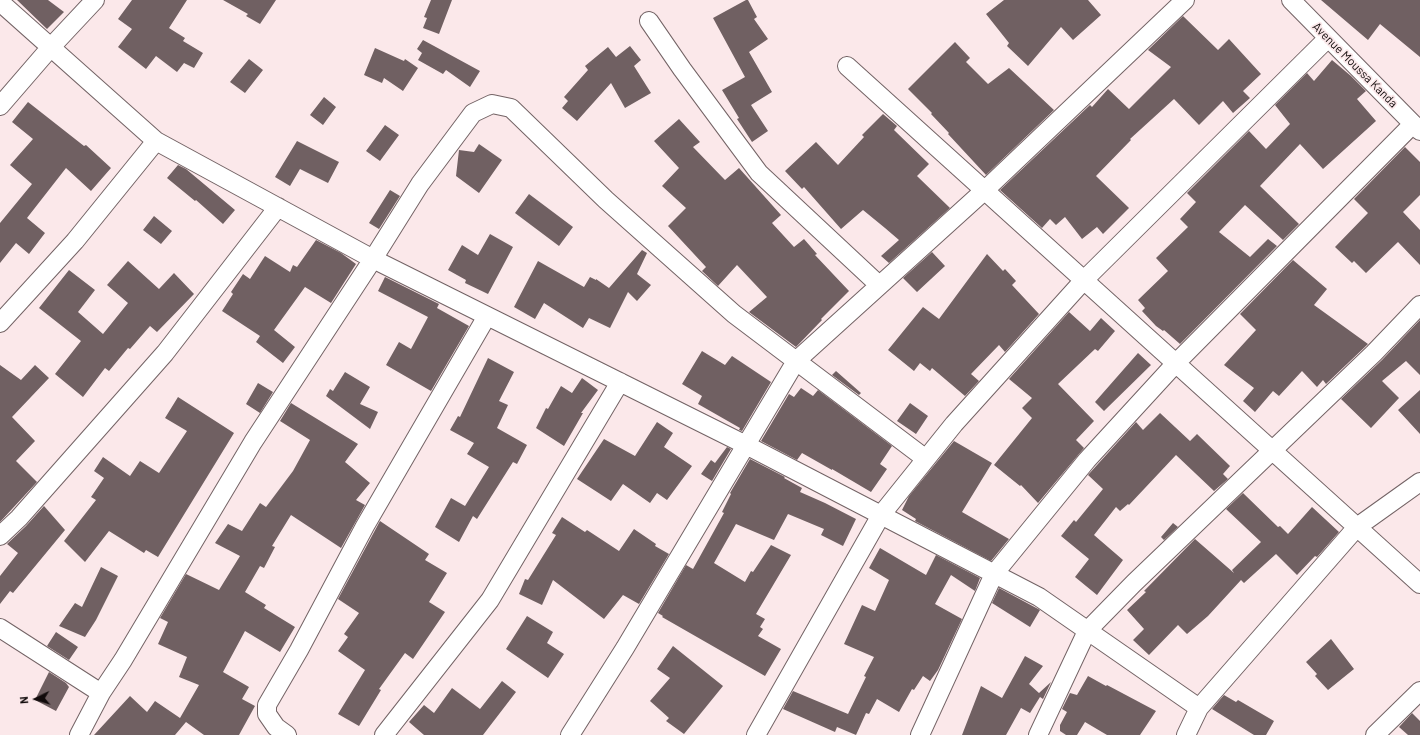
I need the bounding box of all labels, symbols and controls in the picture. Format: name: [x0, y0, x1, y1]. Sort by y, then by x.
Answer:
street label: Avenue Moussa Kanda: [1309, 19, 1401, 111]
north arrow: [16, 679, 56, 719]
text: N: [17, 696, 30, 704]

